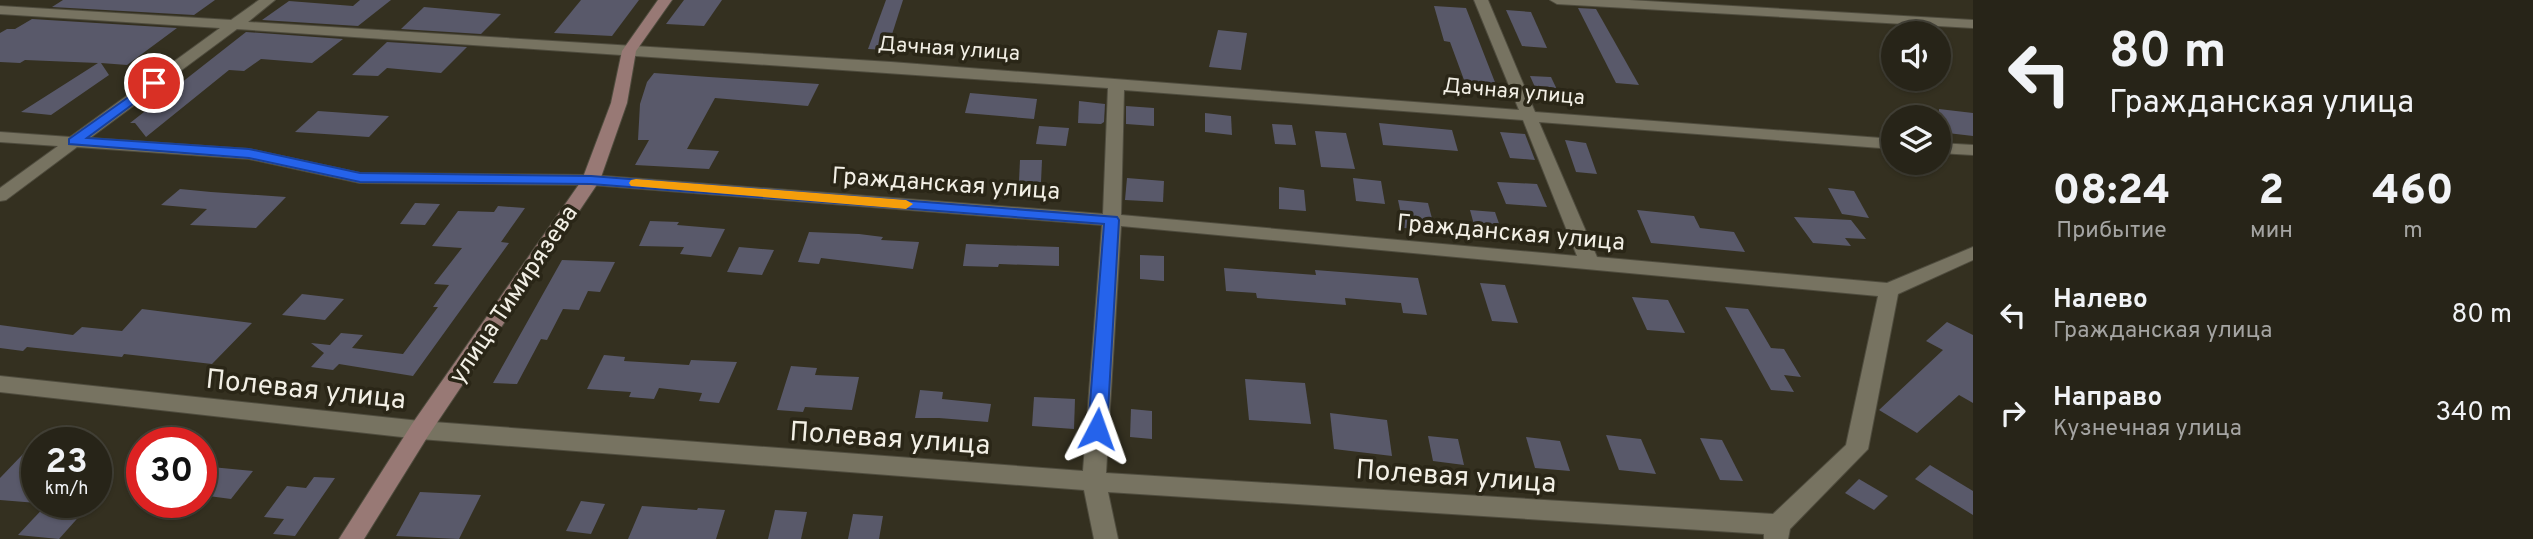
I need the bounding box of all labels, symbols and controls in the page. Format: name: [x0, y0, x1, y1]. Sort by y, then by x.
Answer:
map controls: [1881, 21, 1951, 175]
button: sound: [1881, 21, 1951, 91]
text: 80 m: [2109, 23, 2226, 85]
icon: left: [1994, 28, 2085, 119]
street label: Дачная улица: [877, 31, 1021, 68]
pin: [124, 53, 184, 113]
icon: arrive: [135, 64, 173, 102]
street label: Дачная улица: [1442, 73, 1586, 112]
text: Гражданская улица: [2109, 84, 2414, 124]
button: layers: [1881, 105, 1951, 175]
street label: Гражданская улица: [831, 162, 1061, 208]
text: 08:24: [2052, 166, 2171, 219]
text: 2: [2259, 166, 2284, 219]
text: 460: [2372, 166, 2454, 219]
street label: улица Тимирязева: [444, 200, 586, 390]
street label: Гражданская улица: [1396, 209, 1626, 259]
text: Прибытие: [2056, 217, 2167, 246]
text: мин: [2250, 217, 2293, 246]
text: m: [2403, 217, 2423, 246]
text: Налево: [2053, 284, 2148, 317]
icon: left: [1994, 296, 2032, 334]
text: 80 m: [2452, 299, 2512, 332]
text: Гражданская улица: [2053, 317, 2272, 346]
street label: Полевая улица: [204, 363, 408, 419]
text: Направо: [2053, 382, 2162, 415]
position arrow: [1060, 392, 1134, 466]
icon: right: [1994, 394, 2032, 432]
text: 340 m: [2435, 397, 2512, 430]
street label: Полевая улица: [788, 415, 991, 465]
text: Кузнечная улица: [2053, 415, 2242, 444]
speed limit sign: 30: [126, 427, 217, 518]
text: 23: [45, 441, 88, 485]
street label: Полевая улица: [1354, 453, 1557, 503]
text: km/h: [45, 478, 88, 501]

